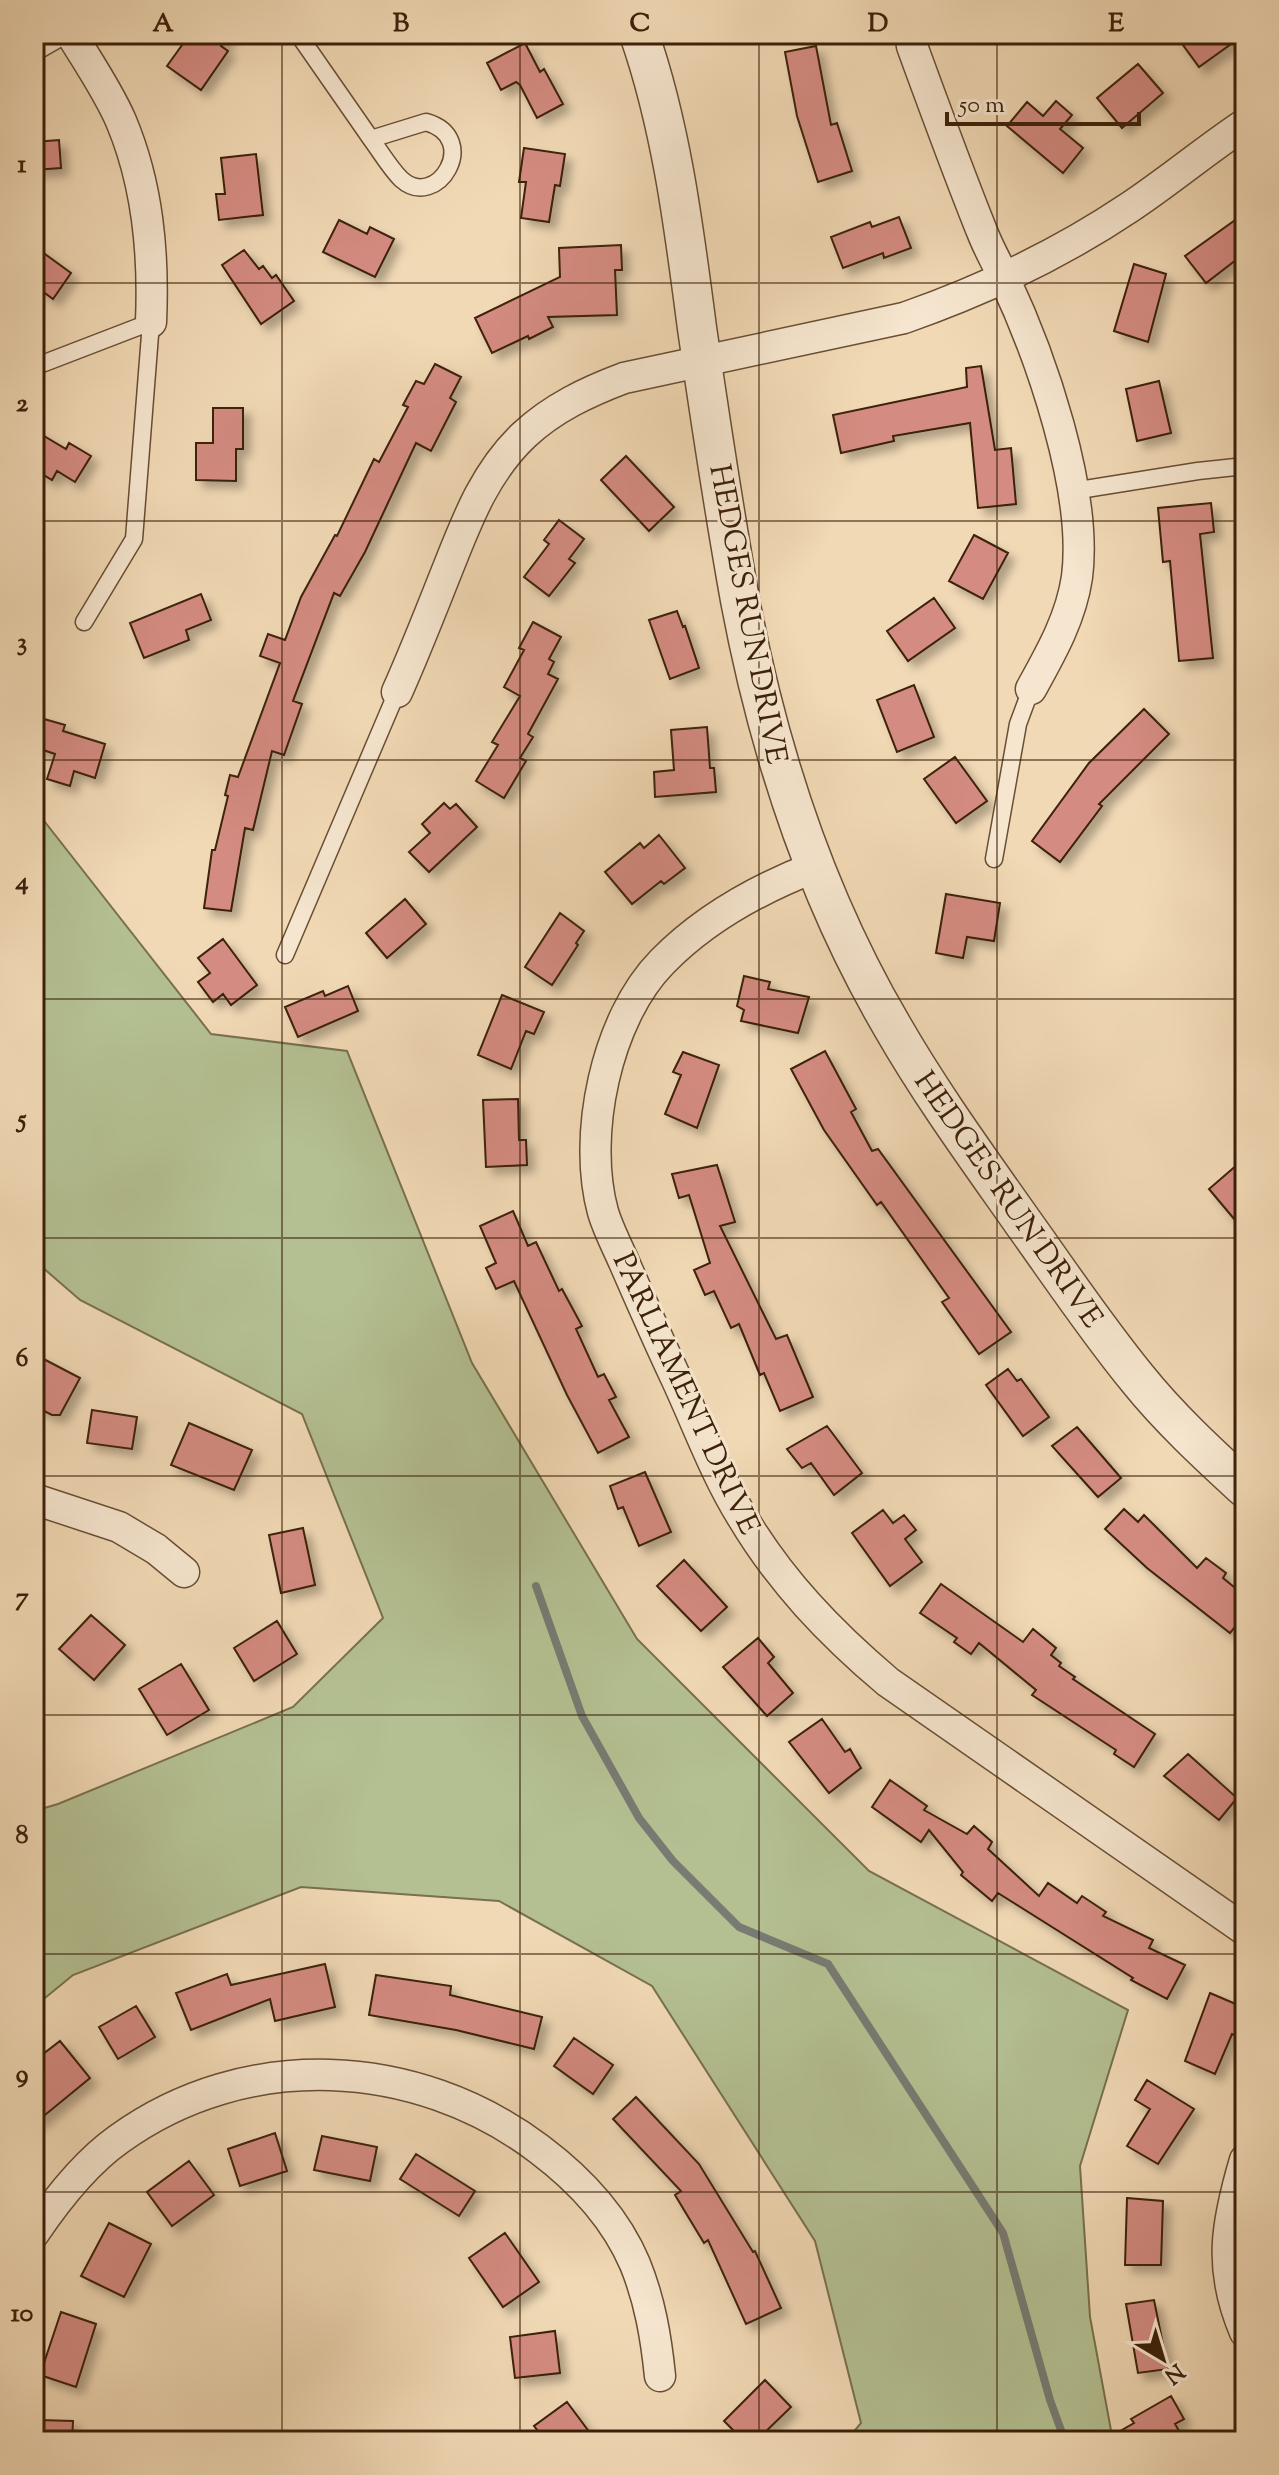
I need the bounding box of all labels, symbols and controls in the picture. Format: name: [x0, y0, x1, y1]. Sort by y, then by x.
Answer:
text: A: [152, 6, 174, 43]
text: B: [393, 6, 410, 43]
text: C: [630, 6, 650, 43]
text: D: [868, 6, 888, 43]
text: E: [1108, 6, 1124, 43]
scale bar: [947, 76, 1139, 126]
text: 50 m: [957, 89, 1005, 123]
text: 1: [18, 147, 27, 184]
text: 2: [16, 386, 29, 423]
street label: HEDGES RUN DRIVE: [696, 461, 797, 768]
text: 3: [17, 625, 27, 662]
text: 4: [14, 864, 29, 901]
street label: HEDGES RUN DRIVE: [902, 1063, 1112, 1338]
text: 5: [16, 1102, 27, 1139]
street label: PARLIAMENT DRIVE: [600, 1246, 769, 1542]
text: 6: [16, 1341, 29, 1378]
text: 7: [15, 1580, 29, 1617]
text: 8: [15, 1818, 29, 1855]
text: 9: [16, 2057, 29, 2094]
text: 10: [11, 2296, 33, 2333]
north arrow: [1123, 2319, 1203, 2399]
text: N: [1156, 2354, 1190, 2391]

